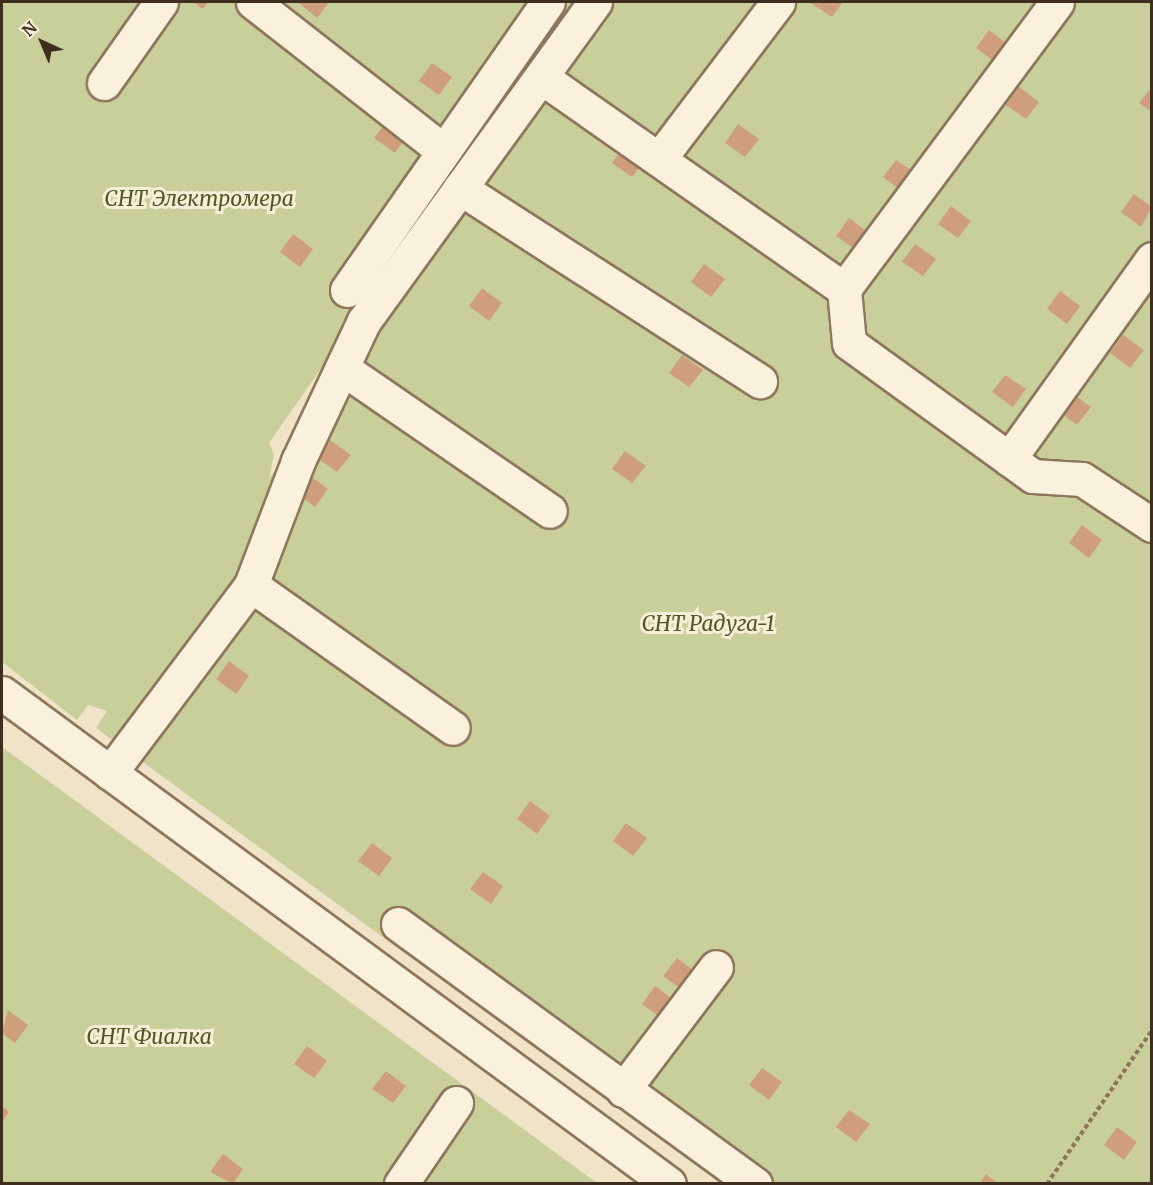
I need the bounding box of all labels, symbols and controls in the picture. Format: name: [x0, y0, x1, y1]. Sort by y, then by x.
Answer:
north arrow: [12, 12, 72, 72]
text: N: [18, 17, 41, 41]
park label: СНТ Электромера: [104, 186, 294, 212]
park label: СНТ Радуга-1: [641, 611, 775, 637]
park label: СНТ Фиалка: [86, 1024, 212, 1050]

